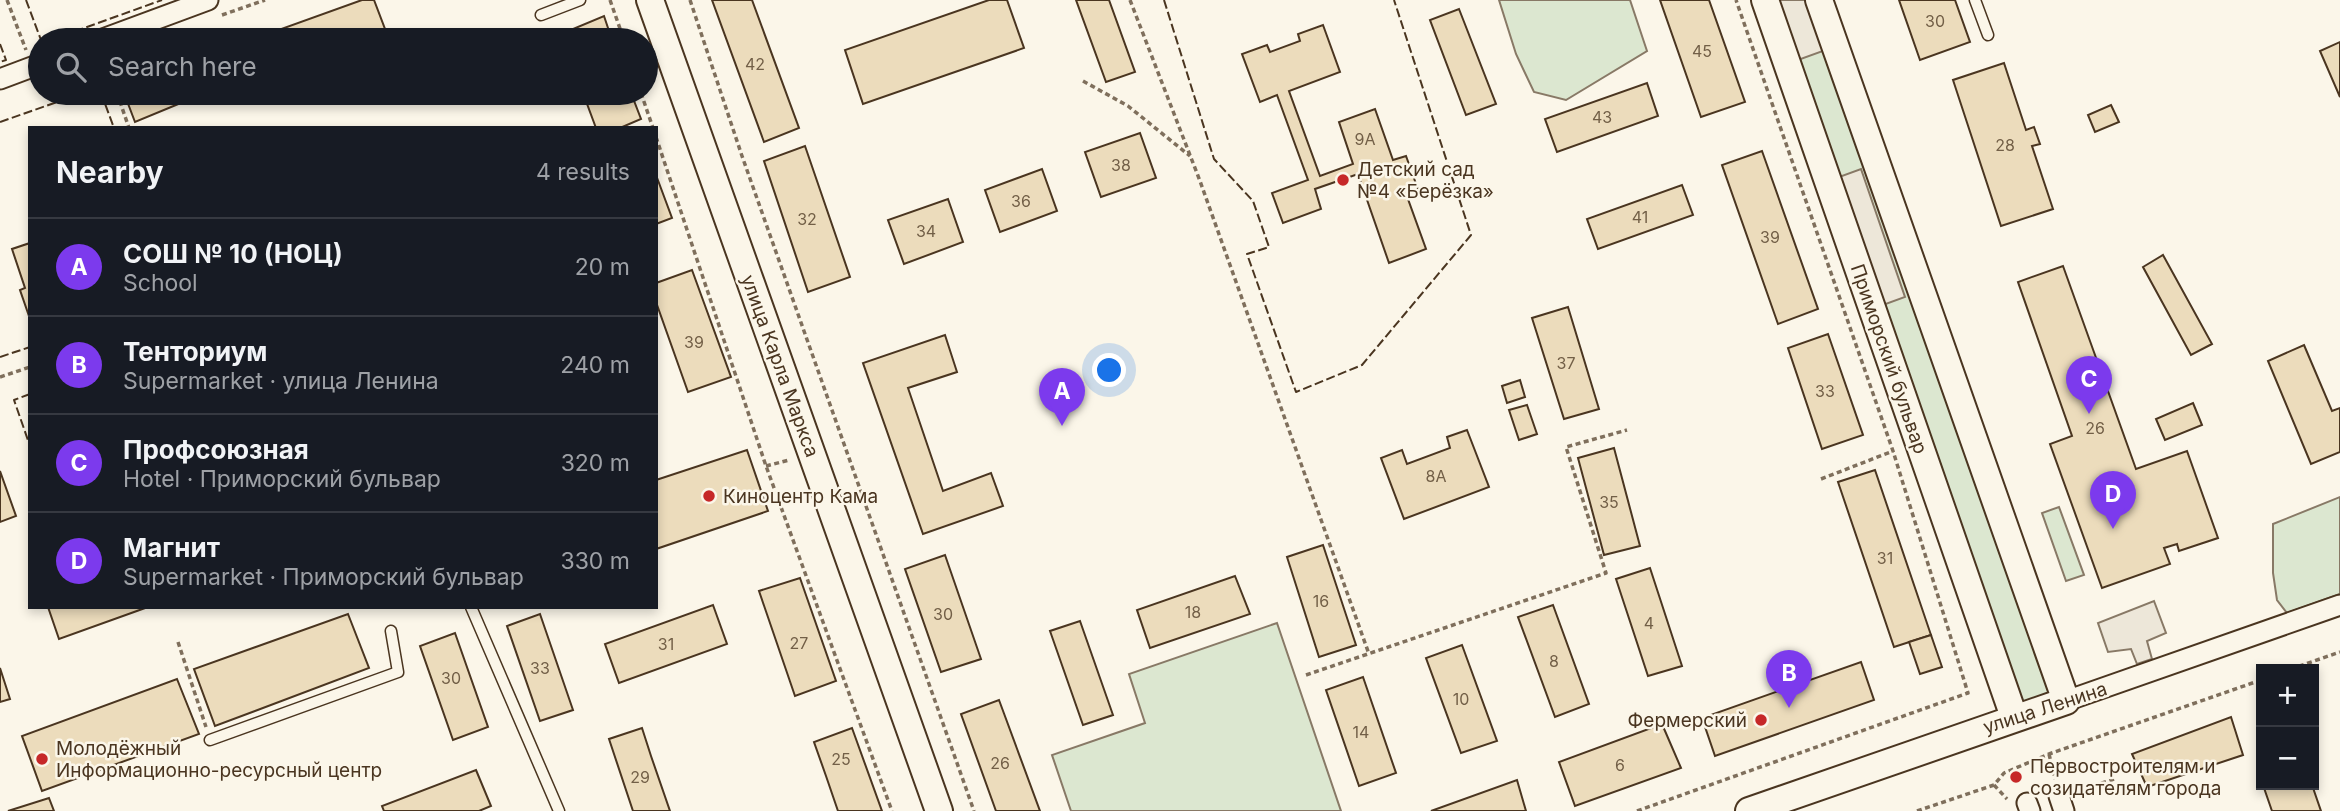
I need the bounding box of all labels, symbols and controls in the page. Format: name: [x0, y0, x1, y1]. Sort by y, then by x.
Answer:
house number: 30: [1925, 11, 1945, 31]
search box: [28, 28, 658, 105]
house number: 45: [1692, 41, 1712, 61]
icon: search: [52, 48, 90, 86]
text: Search here: [108, 51, 257, 82]
house number: 42: [745, 54, 765, 74]
house number: 43: [1592, 107, 1612, 127]
house number: 9А: [1355, 129, 1375, 149]
house number: 28: [1995, 135, 2015, 155]
text: Nearby: [56, 154, 164, 190]
house number: 38: [1111, 155, 1131, 175]
text: 4 results: [536, 158, 630, 186]
place label: Детский сад №4 «Берёзка»: [1357, 158, 1494, 203]
marker: Детский сад №4 «Берёзка»: [1335, 172, 1351, 188]
house number: 36: [1011, 191, 1031, 211]
house number: 41: [1632, 207, 1648, 227]
house number: 32: [797, 209, 817, 229]
house number: 34: [916, 221, 936, 241]
house number: 39: [1760, 227, 1780, 247]
text: СОШ № 10 (НОЦ): [123, 238, 343, 269]
text: A: [70, 253, 88, 281]
text: 20 m: [575, 253, 630, 281]
street label: Приморский бульвар: [1846, 261, 1932, 457]
text: School: [123, 269, 198, 297]
street label: улица Карла Маркса: [736, 272, 824, 460]
house number: 39: [684, 332, 704, 352]
text: Тенториум: [123, 336, 267, 367]
text: B: [71, 351, 87, 379]
text: 240 m: [560, 351, 630, 379]
your location: [1092, 353, 1126, 387]
house number: 37: [1557, 353, 1575, 373]
pin: C: [2066, 356, 2112, 414]
text: Supermarket · улица Ленина: [123, 367, 439, 395]
pin: A: [1039, 368, 1085, 426]
house number: 33: [1815, 381, 1835, 401]
house number: 26: [2085, 418, 2105, 438]
text: Профсоюзная: [123, 434, 309, 465]
text: C: [70, 449, 88, 477]
text: 320 m: [561, 449, 630, 477]
text: Hotel · Приморский бульвар: [123, 465, 441, 493]
house number: 8А: [1426, 466, 1446, 486]
pin: D: [2090, 471, 2136, 529]
place label: Киноцентр Кама: [723, 485, 878, 508]
marker: Киноцентр Кама: [701, 488, 717, 504]
house number: 35: [1599, 492, 1619, 512]
text: Магнит: [123, 532, 220, 563]
text: D: [71, 547, 87, 575]
text: 330 m: [560, 547, 630, 575]
house number: 31: [1877, 548, 1893, 568]
text: Supermarket · Приморский бульвар: [123, 563, 524, 591]
house number: 16: [1313, 591, 1329, 611]
house number: 18: [1185, 602, 1201, 622]
house number: 30: [933, 604, 953, 624]
house number: 4: [1644, 613, 1654, 633]
house number: 27: [790, 633, 808, 653]
house number: 31: [658, 634, 674, 654]
pin: B: [1766, 650, 1812, 708]
house number: 8: [1549, 651, 1559, 671]
house number: 33: [530, 658, 550, 678]
map controls: [2256, 664, 2319, 790]
button: +: [2256, 664, 2319, 727]
house number: 30: [441, 668, 461, 688]
street label: улица Ленина: [1980, 677, 2110, 739]
house number: 10: [1453, 689, 1469, 709]
place label: Фермерский: [1628, 709, 1747, 732]
marker: Фермерский: [1753, 712, 1769, 728]
house number: 14: [1353, 722, 1369, 742]
button: −: [2256, 727, 2319, 790]
place label: Молодёжный Информационно-ресурсный центр: [56, 737, 382, 782]
house number: 25: [831, 749, 851, 769]
marker: Молодёжный Информационно-ресурсный центр: [34, 751, 50, 767]
house number: 26: [990, 753, 1010, 773]
house number: 6: [1615, 755, 1625, 775]
place label: Первостроителям и созидателям города: [2030, 755, 2222, 800]
house number: 29: [630, 767, 650, 787]
marker: Первостроителям и созидателям города: [2008, 769, 2024, 785]

